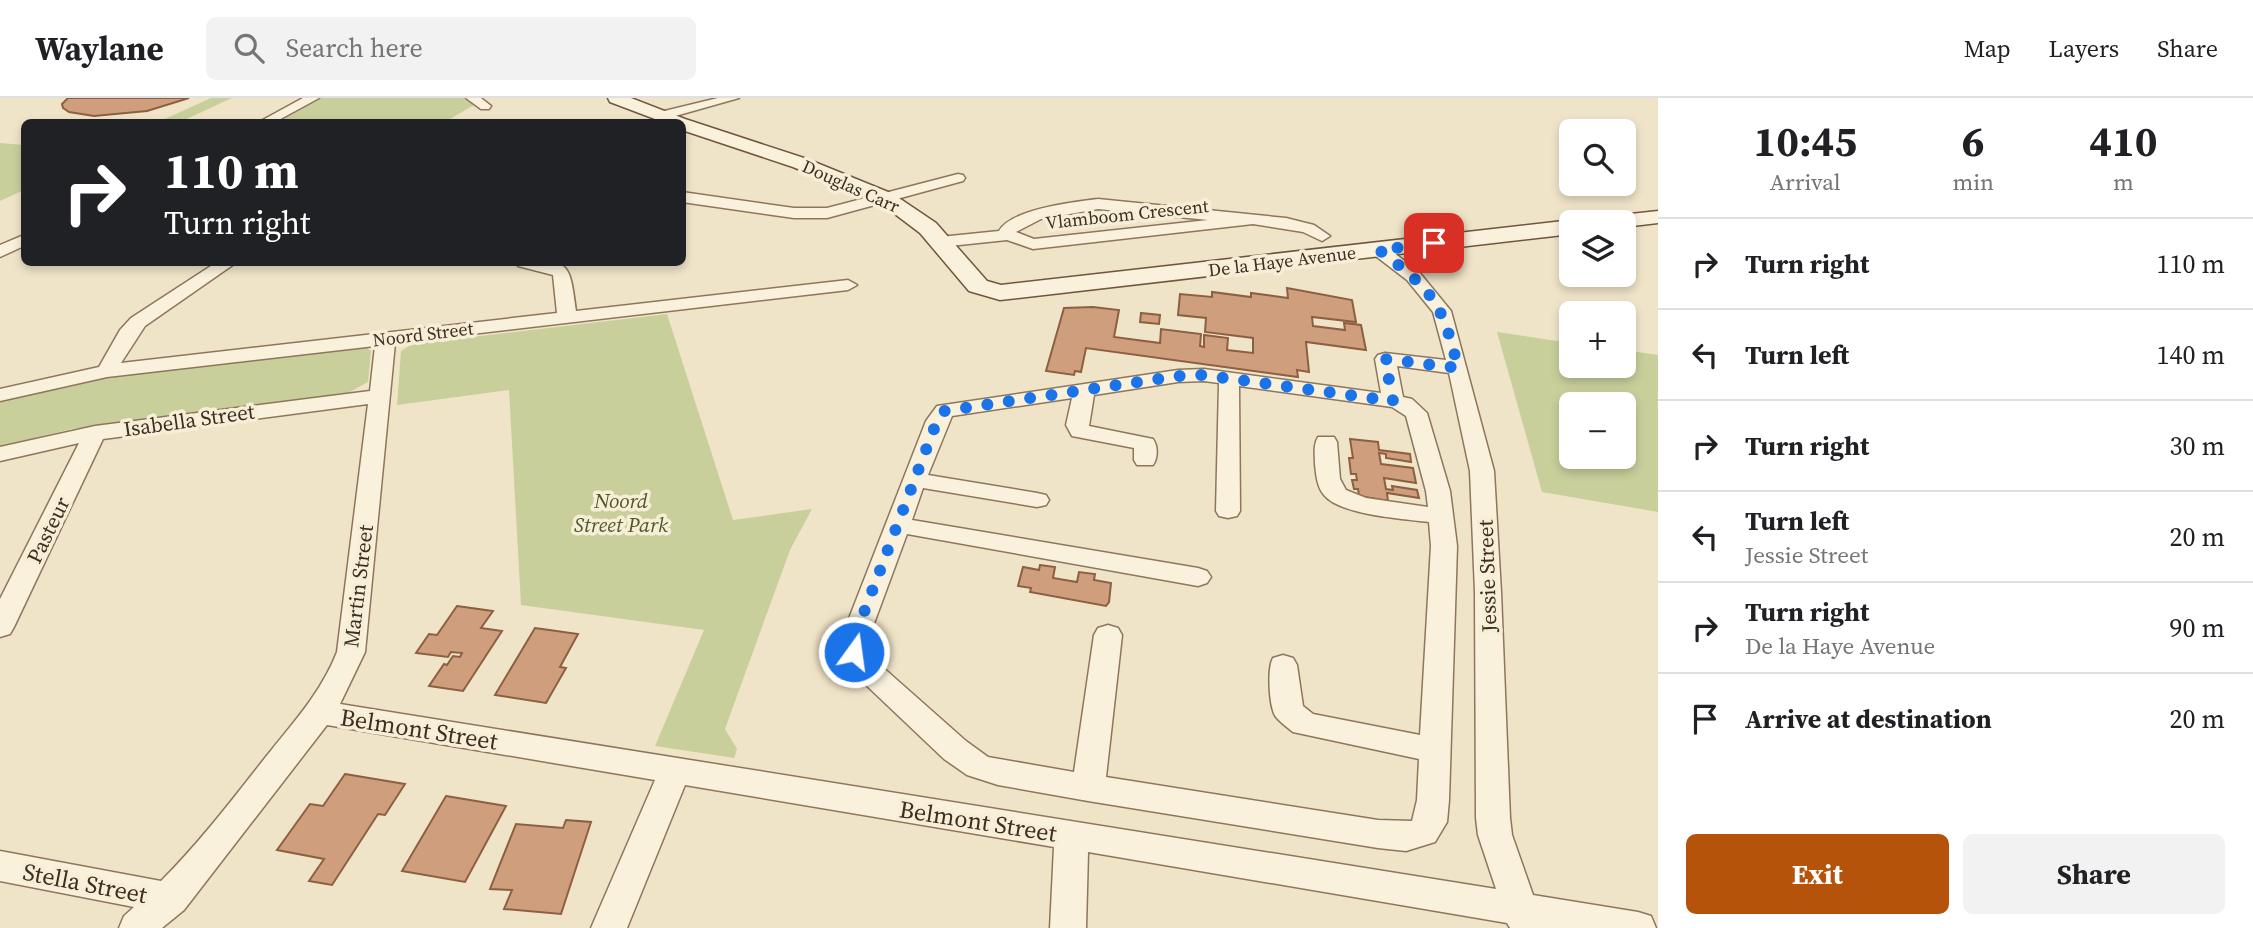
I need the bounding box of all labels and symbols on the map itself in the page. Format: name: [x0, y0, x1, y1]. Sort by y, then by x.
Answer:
street label: Douglas Carr: [798, 153, 904, 219]
street label: Vlamboom Crescent: [1044, 193, 1210, 235]
pin: [1404, 213, 1464, 273]
street label: De la Haye Avenue: [1207, 240, 1357, 282]
street label: Noord Street: [371, 315, 475, 353]
street label: Isabella Street: [122, 396, 257, 444]
park label: Noord Street Park: [574, 486, 668, 539]
street label: Pasteur: [19, 492, 77, 568]
street label: Jessie Street: [1471, 519, 1503, 634]
street label: Martin Street: [336, 523, 380, 649]
position arrow: [817, 615, 891, 689]
street label: Belmont Street: [338, 700, 500, 758]
street label: Belmont Street: [897, 792, 1059, 850]
street label: Stella Street: [20, 855, 150, 911]

